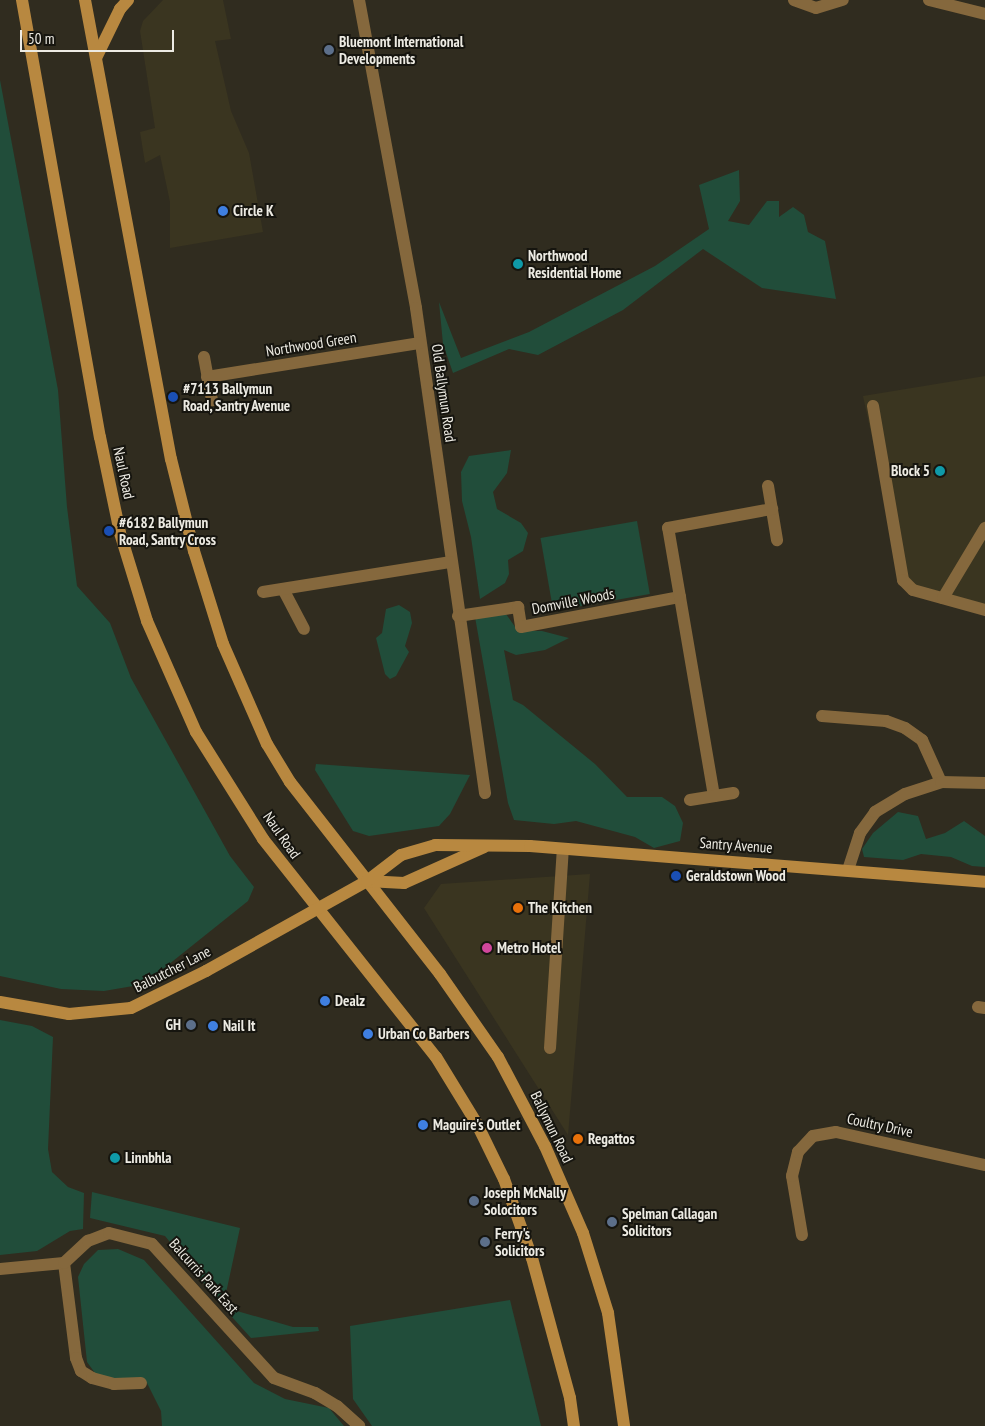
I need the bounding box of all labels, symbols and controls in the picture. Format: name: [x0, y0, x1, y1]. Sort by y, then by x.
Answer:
scale bar: [22, 20, 176, 52]
text: 50 m: [28, 29, 54, 48]
place label: Bluemont International Developments: [339, 32, 463, 67]
marker: Bluemont International Developments: [323, 44, 335, 56]
place label: Circle K: [233, 202, 274, 220]
marker: Circle K: [217, 205, 229, 217]
place label: Northwood Residential Home: [528, 246, 622, 281]
marker: Northwood Residential Home: [512, 258, 524, 270]
street label: Northwood Green: [264, 328, 358, 360]
street label: Old Ballymun Road: [428, 343, 460, 443]
place label: #7113 Ballymun Road, Santry Avenue: [183, 379, 292, 414]
marker: #7113 Ballymun Road, Santry Avenue: [167, 391, 179, 403]
street label: Naul Road: [110, 445, 138, 501]
place label: Block 5: [891, 462, 930, 480]
marker: Block 5: [934, 465, 946, 477]
place label: #6182 Ballymun Road, Santry Cross: [119, 513, 217, 548]
marker: #6182 Ballymun Road, Santry Cross: [103, 525, 115, 537]
street label: Domville Woods: [530, 584, 616, 618]
street label: Naul Road: [259, 808, 305, 862]
street label: Santry Avenue: [698, 833, 774, 857]
place label: Geraldstown Wood: [686, 867, 786, 885]
marker: Geraldstown Wood: [670, 870, 682, 882]
place label: The Kitchen: [528, 899, 592, 917]
marker: The Kitchen: [512, 902, 524, 914]
place label: Metro Hotel: [497, 939, 561, 957]
street label: Balbutcher Lane: [131, 942, 213, 996]
marker: Metro Hotel: [481, 942, 493, 954]
place label: Dealz: [335, 992, 365, 1010]
marker: Dealz: [319, 995, 331, 1007]
place label: GH: [165, 1016, 181, 1034]
place label: Nail It: [223, 1017, 255, 1035]
marker: GH: [185, 1019, 197, 1031]
marker: Nail It: [207, 1020, 219, 1032]
place label: Urban Co Barbers: [378, 1025, 470, 1043]
marker: Urban Co Barbers: [362, 1028, 374, 1040]
street label: Ballymun Road: [527, 1088, 577, 1166]
street label: Coultry Drive: [845, 1109, 915, 1141]
place label: Maguire's Outlet: [433, 1116, 520, 1134]
marker: Maguire's Outlet: [417, 1119, 429, 1131]
place label: Regattos: [588, 1130, 635, 1148]
marker: Regattos: [572, 1133, 584, 1145]
place label: Linnbhla: [125, 1149, 171, 1167]
marker: Linnbhla: [109, 1152, 121, 1164]
place label: Joseph McNally Solocitors: [484, 1183, 566, 1218]
marker: Joseph McNally Solocitors: [468, 1195, 480, 1207]
place label: Spelman Callagan Solicitors: [622, 1204, 717, 1239]
marker: Spelman Callagan Solicitors: [606, 1216, 618, 1228]
place label: Ferry's Solicitors: [495, 1224, 545, 1259]
street label: Balcurris Park East: [165, 1235, 243, 1317]
marker: Ferry's Solicitors: [479, 1236, 491, 1248]

